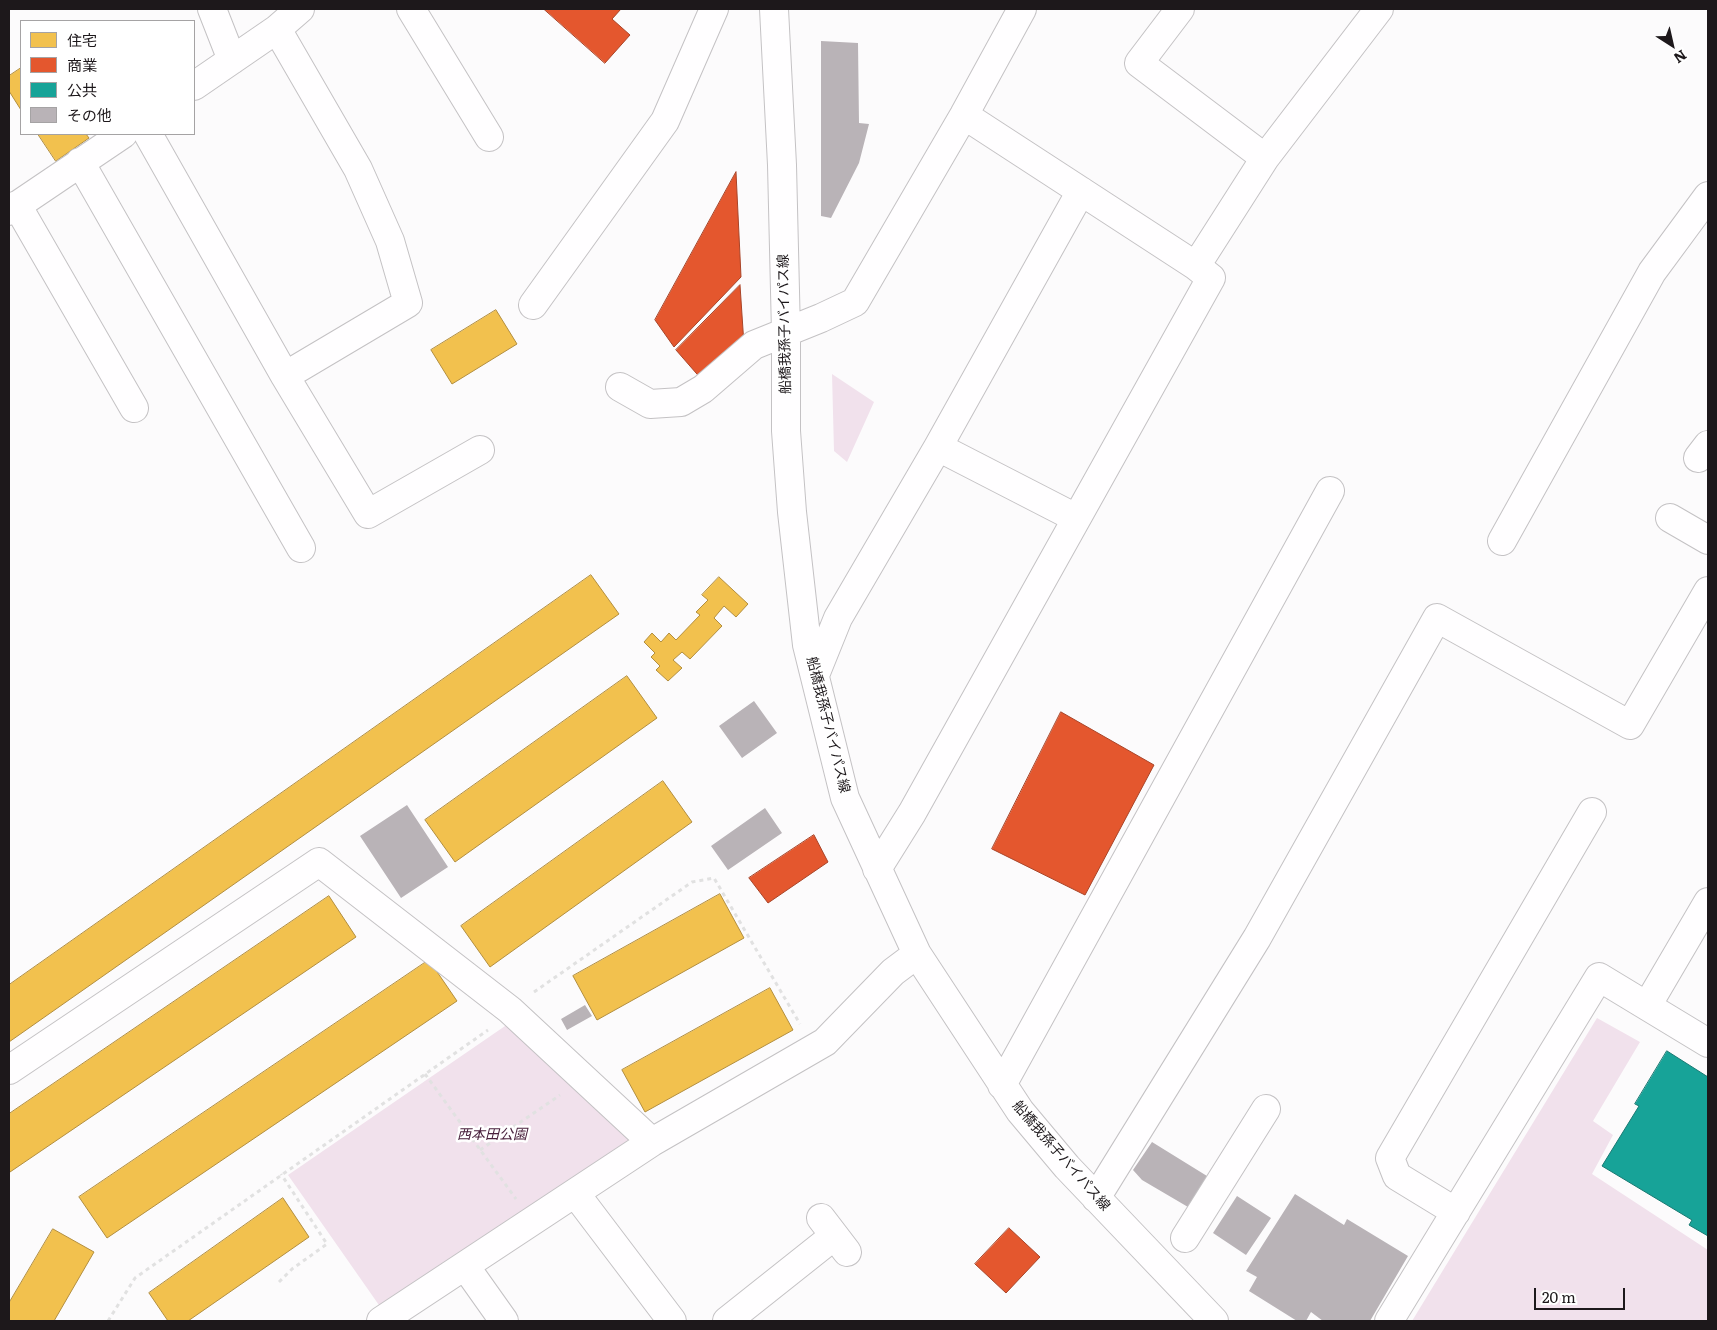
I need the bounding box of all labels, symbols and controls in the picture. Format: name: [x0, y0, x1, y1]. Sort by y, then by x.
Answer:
legend: [20, 20, 195, 135]
north arrow: [1647, 20, 1697, 70]
text: 住宅: [67, 28, 97, 51]
text: N: [1670, 46, 1691, 69]
text: 商業: [67, 53, 97, 76]
text: 公共: [67, 78, 97, 101]
text: その他: [67, 103, 112, 126]
street label: 船橋我孫子バイパス線: [775, 254, 795, 394]
street label: 船橋我孫子バイパス線: [803, 655, 853, 795]
street label: 船橋我孫子バイパス線: [1009, 1098, 1113, 1214]
park label: 西本田公園: [457, 1127, 527, 1143]
scale bar: [1537, 1278, 1628, 1310]
text: 20 m: [1542, 1285, 1576, 1308]

